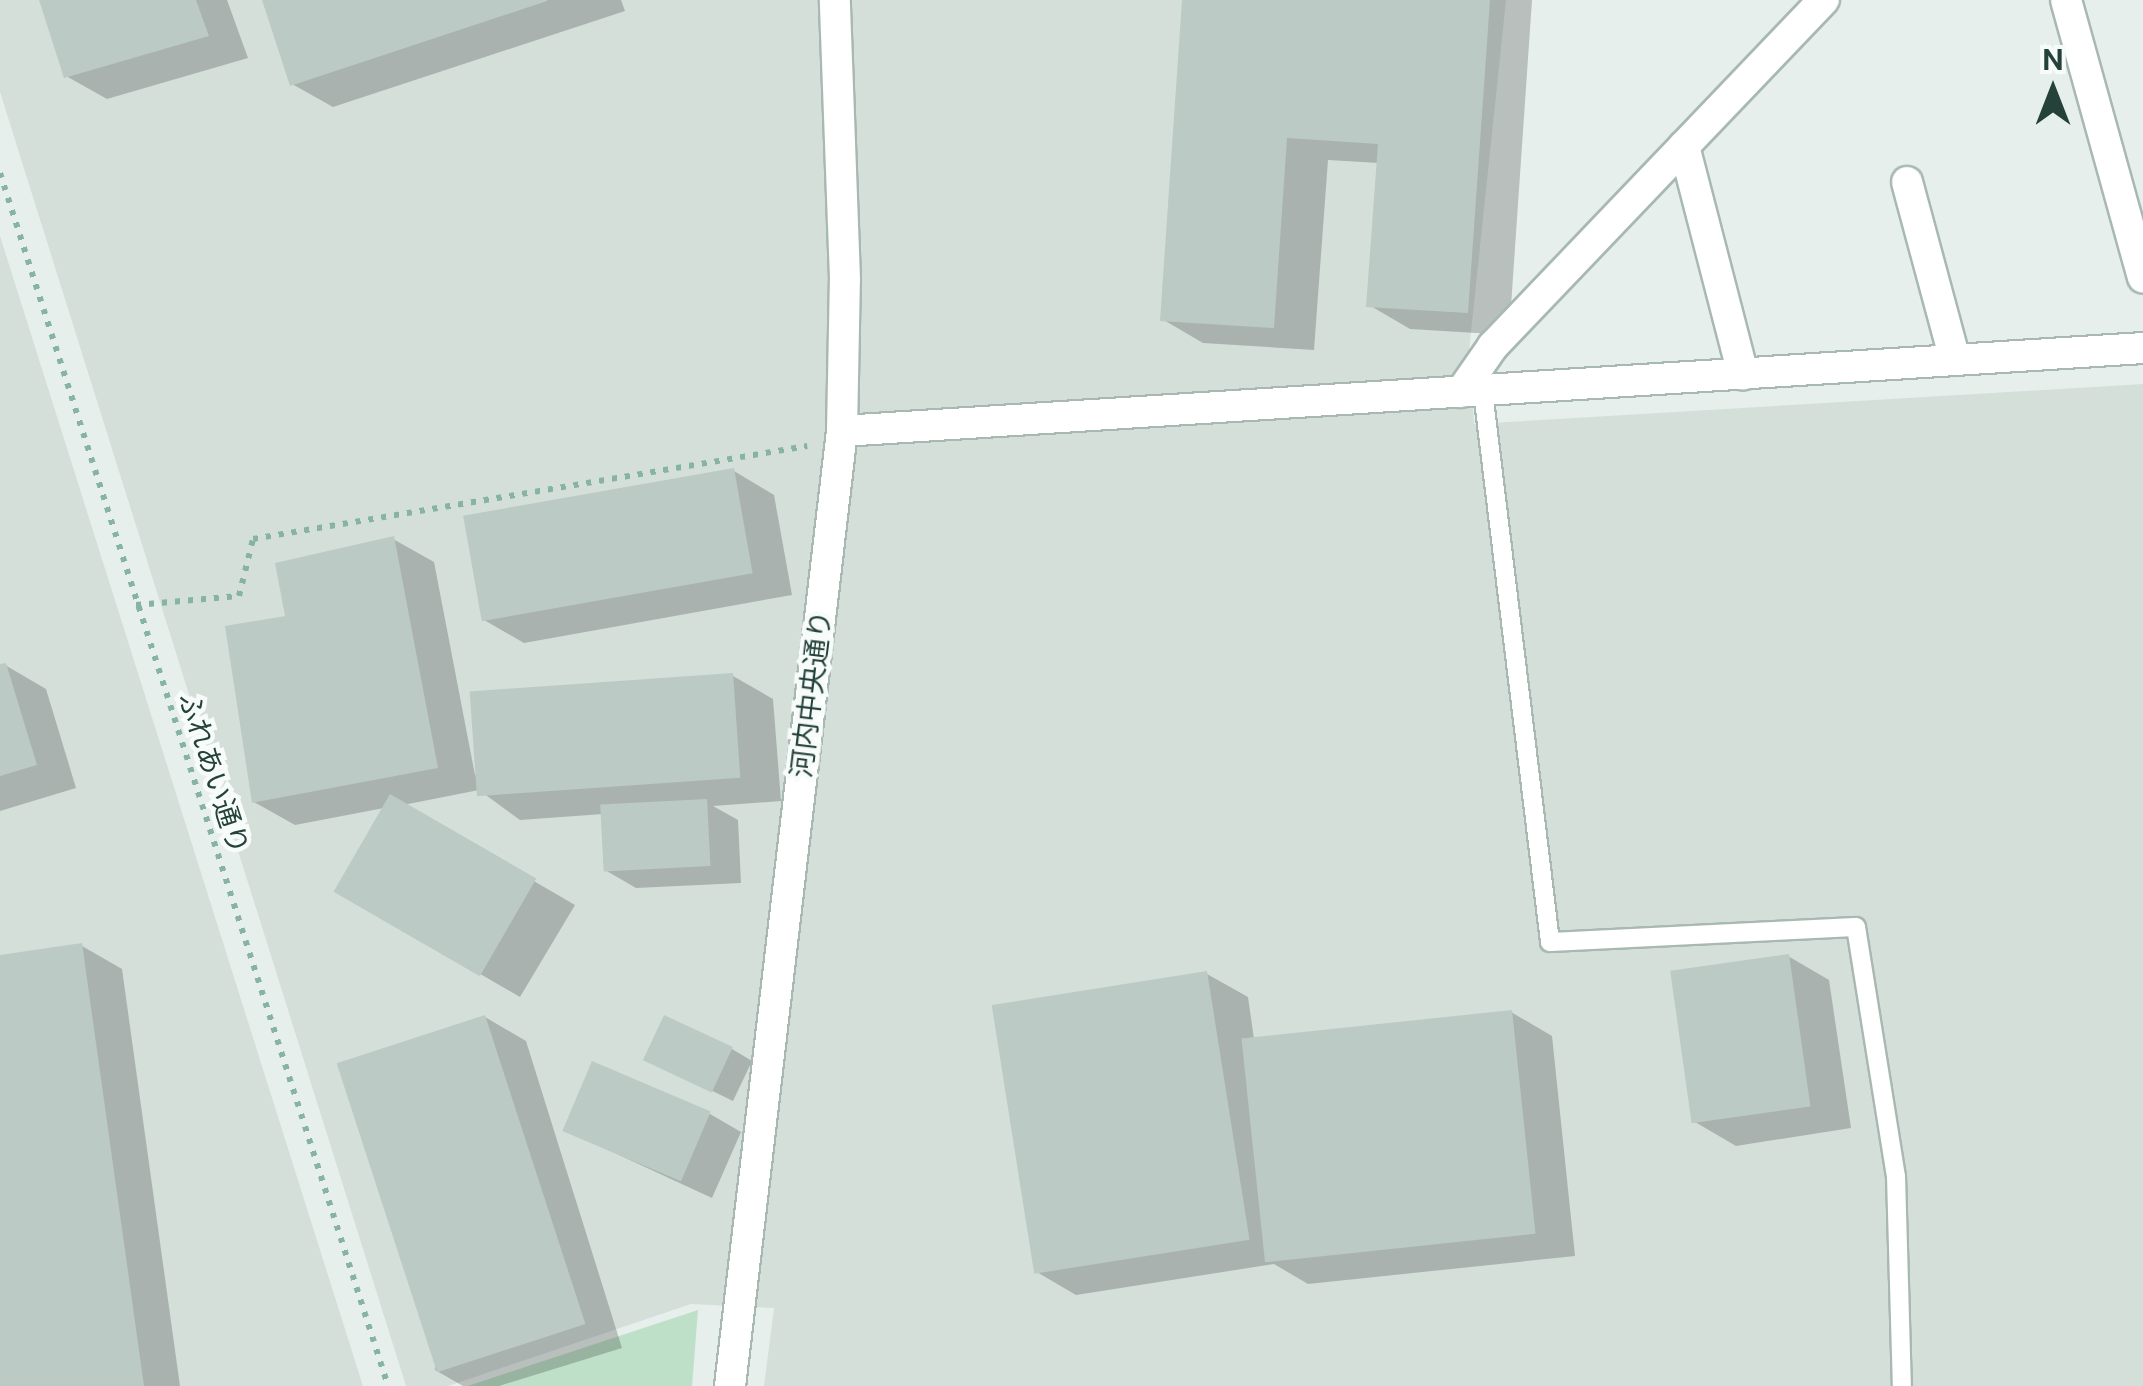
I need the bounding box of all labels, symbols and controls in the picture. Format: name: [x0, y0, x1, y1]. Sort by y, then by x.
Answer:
north arrow: [2003, 40, 2103, 140]
text: N: [2042, 43, 2064, 76]
street label: 河内中央通り: [784, 609, 838, 779]
street label: ふれあい通り: [172, 688, 256, 858]

